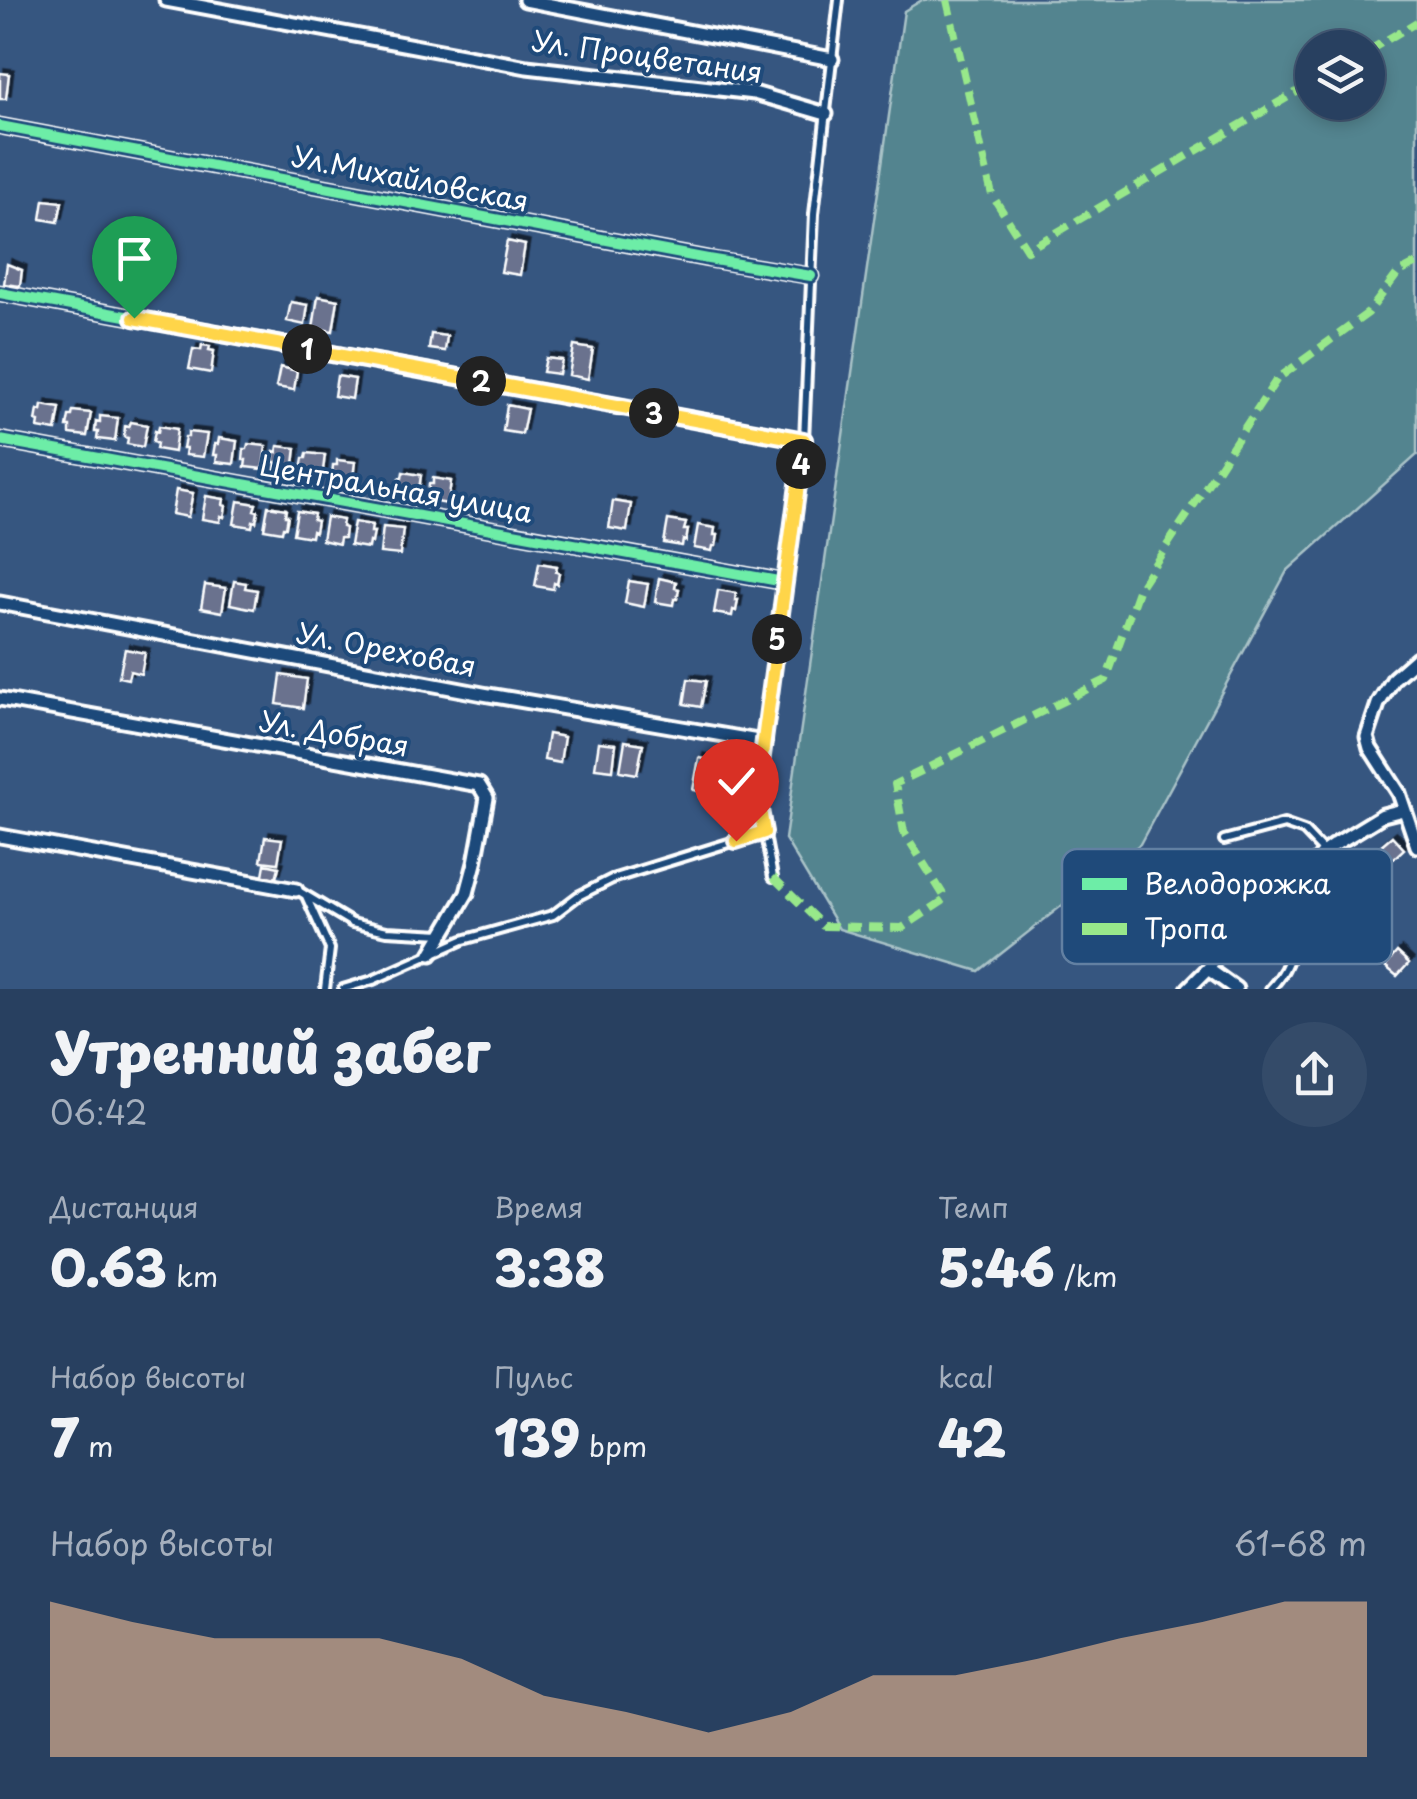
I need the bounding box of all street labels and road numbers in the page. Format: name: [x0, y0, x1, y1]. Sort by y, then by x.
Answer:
street label: Ул. Процветания: [529, 18, 765, 93]
street label: Ул.Михайловская: [288, 133, 532, 222]
street label: Центральная улица: [257, 442, 536, 533]
street label: Ул. Ореховая: [293, 610, 480, 687]
street label: Ул. Добрая: [256, 698, 412, 767]

